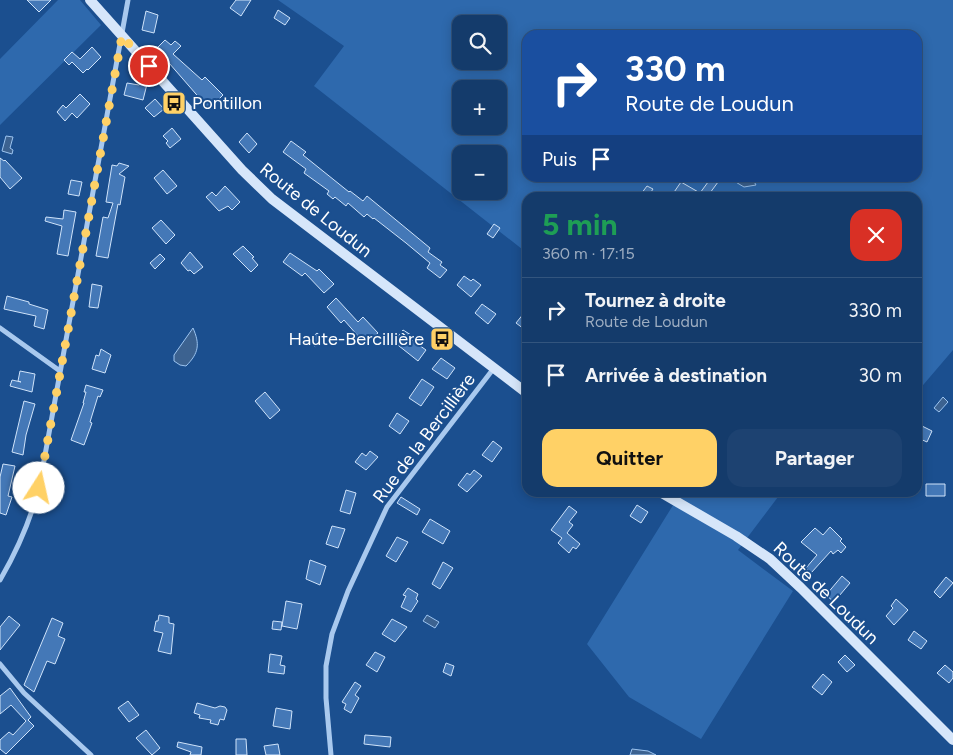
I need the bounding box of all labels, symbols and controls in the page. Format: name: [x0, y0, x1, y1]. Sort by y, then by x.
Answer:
map controls: [452, 15, 507, 200]
button: search: [452, 15, 507, 70]
pin: [128, 45, 170, 87]
text: 330 m: [625, 48, 725, 90]
icon: right: [542, 50, 607, 115]
icon: arrive: [135, 52, 163, 80]
button: +: [452, 80, 507, 135]
bus stop icon: Pontillon: [161, 90, 187, 116]
text: Route de Loudun: [625, 90, 794, 117]
place label: Pontillon: [192, 92, 262, 114]
button: −: [452, 145, 507, 200]
icon: arrive: [587, 145, 615, 173]
text: Puis: [542, 148, 577, 171]
street label: Route de Loudun: [255, 158, 377, 262]
text: 5 min: [542, 206, 618, 243]
button: close: [850, 209, 902, 261]
text: 360 m · 17:15: [542, 244, 635, 263]
text: Tournez à droite: [585, 289, 726, 312]
icon: right: [542, 296, 570, 324]
text: 330 m: [848, 299, 902, 322]
text: Route de Loudun: [585, 312, 708, 331]
bus stop icon: Haute-Bercillière: [429, 326, 455, 352]
place label: Haute-Bercillière: [288, 328, 424, 350]
icon: arrive: [542, 361, 570, 389]
text: Arrivée à destination: [585, 364, 767, 387]
text: 30 m: [859, 364, 902, 387]
street label: Rue de la Bercillière: [368, 369, 480, 507]
button: Quitter: [542, 429, 717, 487]
button: Partager: [727, 429, 902, 487]
position arrow: [12, 461, 64, 513]
street label: Route de Loudun: [769, 537, 883, 649]

